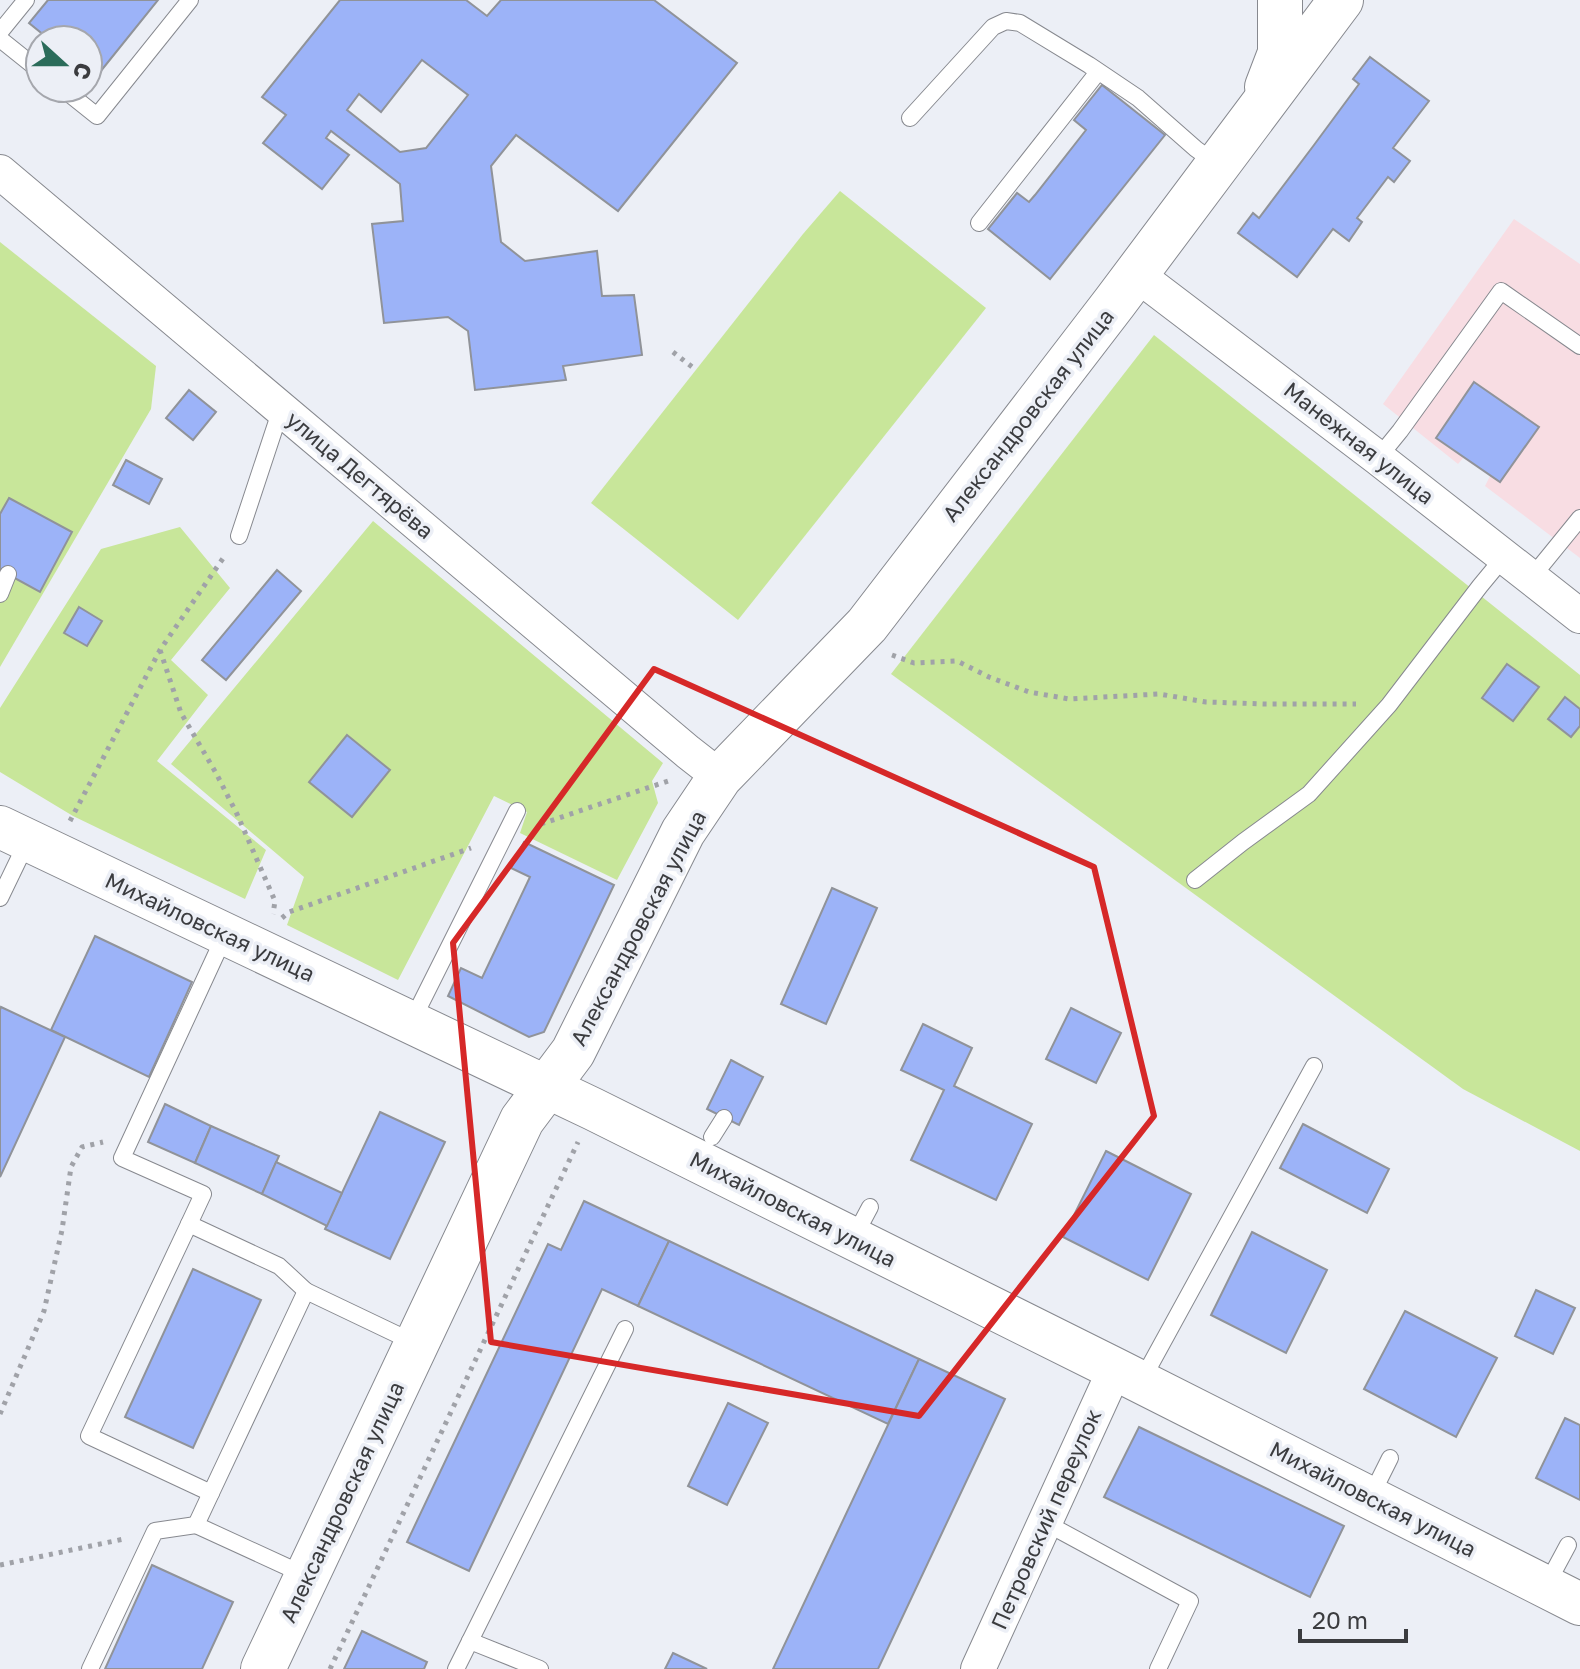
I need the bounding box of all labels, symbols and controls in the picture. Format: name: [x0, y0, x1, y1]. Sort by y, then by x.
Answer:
north arrow: [24, 24, 104, 104]
text: С: [68, 59, 99, 83]
street label: Александровская улица: [936, 303, 1119, 527]
street label: Манежная улица: [1279, 376, 1440, 510]
street label: улица Дегтярёва: [281, 405, 439, 544]
street label: Александровская улица: [564, 805, 711, 1050]
street label: Михайловская улица: [101, 866, 319, 987]
street label: Михайловская улица: [686, 1145, 901, 1272]
street label: Александровская улица: [274, 1377, 409, 1627]
street label: Петровский переулок: [985, 1404, 1106, 1633]
street label: Михайловская улица: [1266, 1435, 1481, 1562]
scale bar: [1300, 1593, 1406, 1643]
text: 20 m: [1312, 1605, 1368, 1634]

